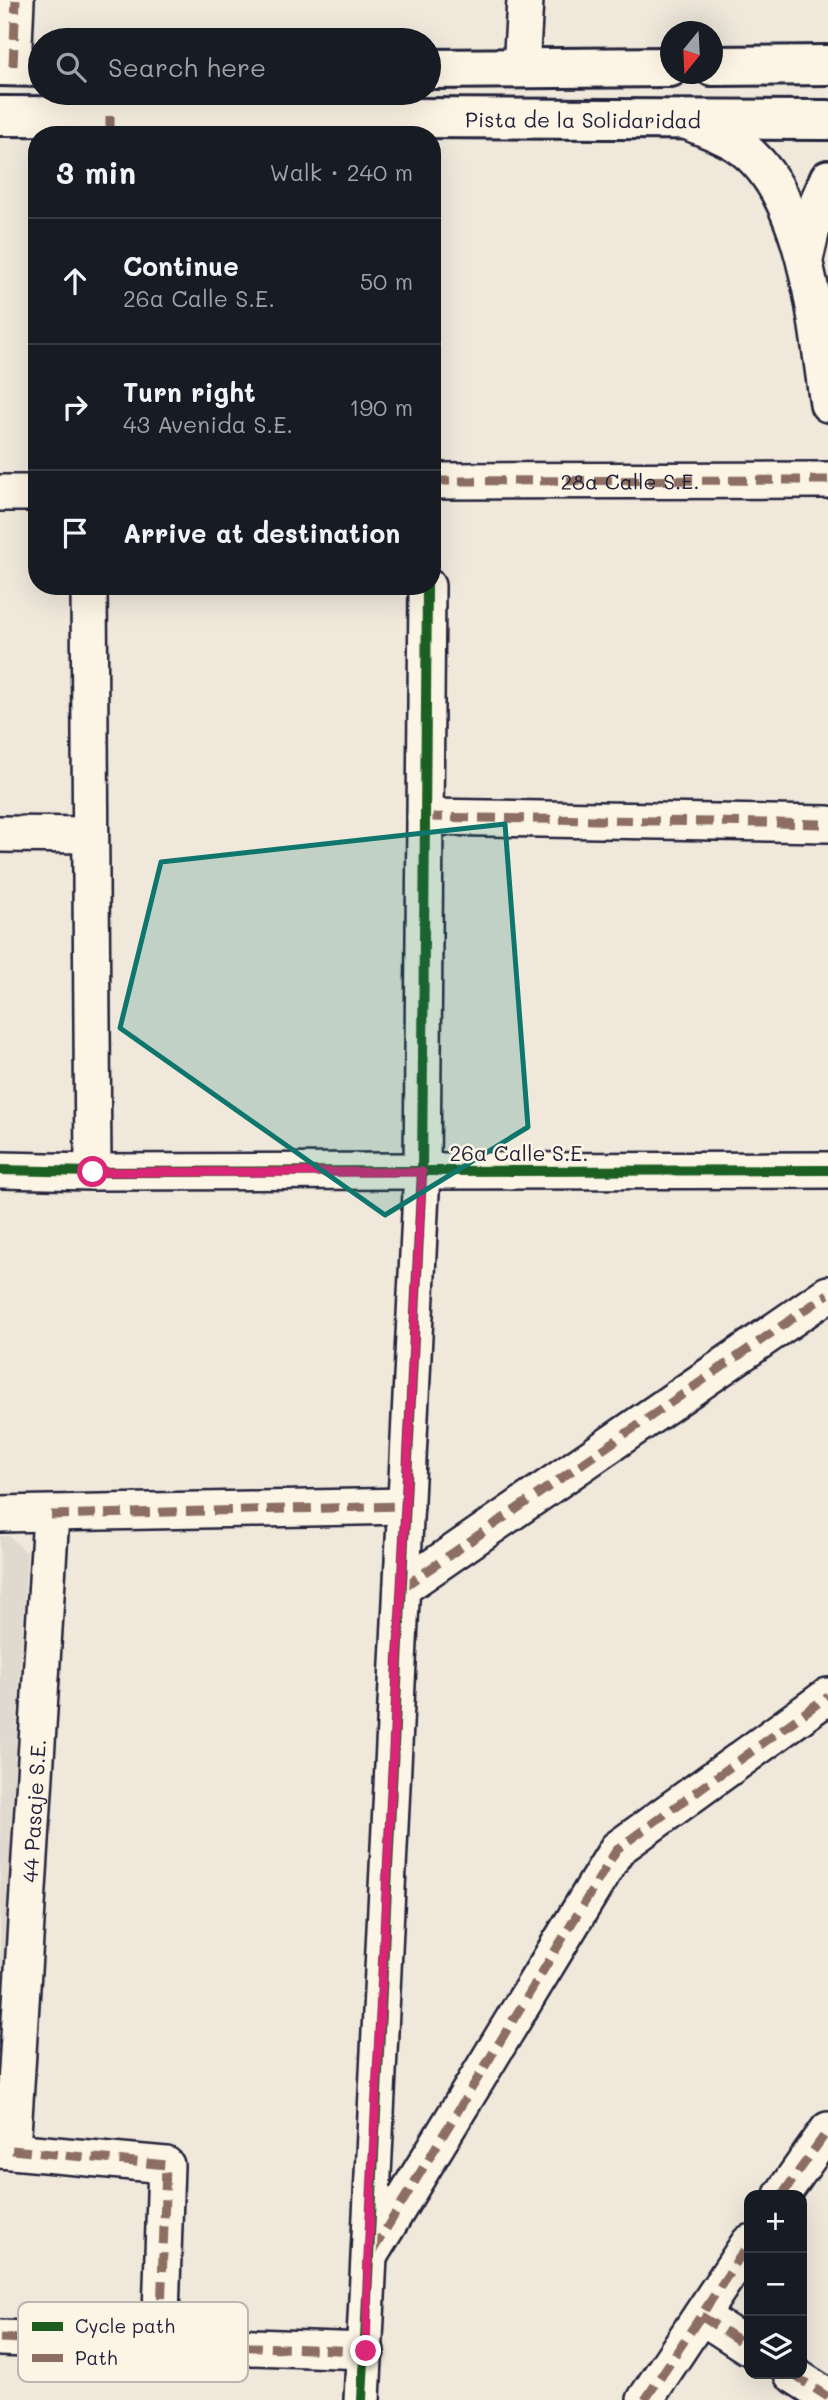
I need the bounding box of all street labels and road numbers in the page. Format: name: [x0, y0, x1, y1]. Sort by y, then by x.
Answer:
street label: Pista de la Solidaridad: [465, 105, 701, 133]
street label: 28a Calle S.E.: [560, 467, 700, 494]
street label: 26a Calle S.E.: [450, 1139, 588, 1166]
street label: 44 Pasaje S.E.: [15, 1738, 51, 1883]

